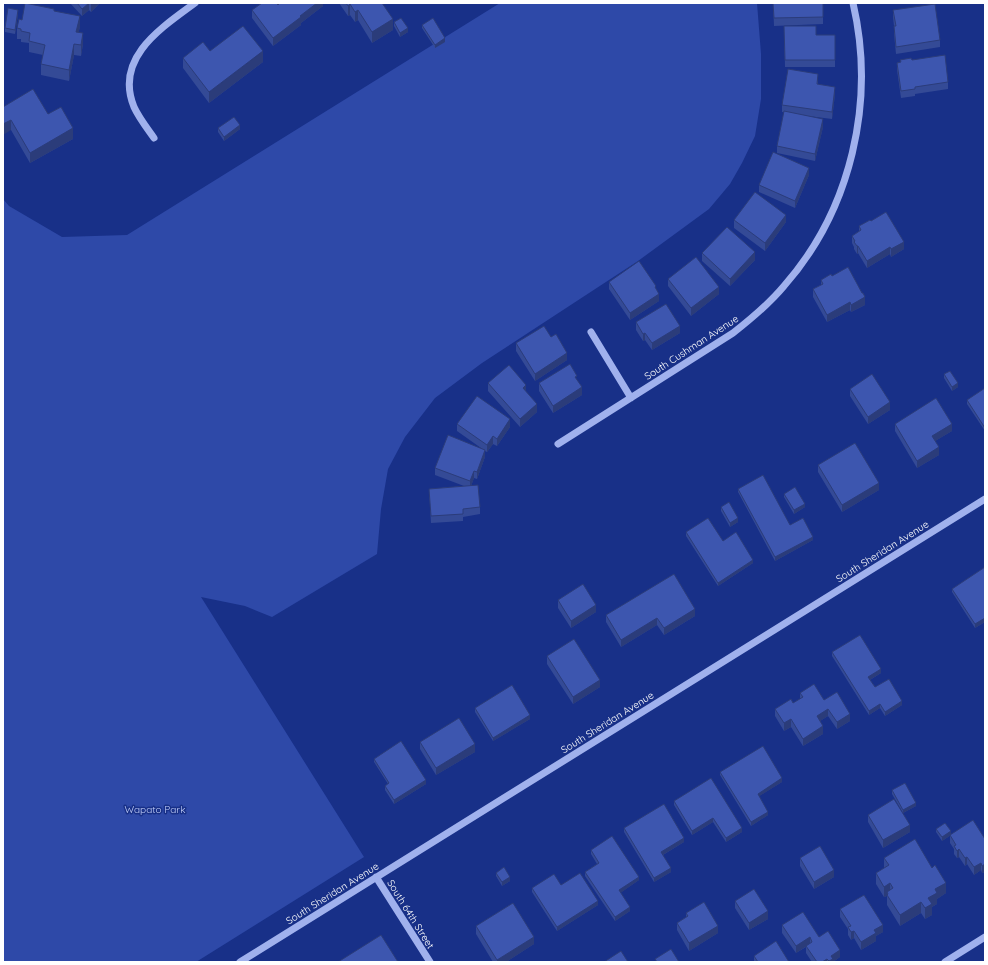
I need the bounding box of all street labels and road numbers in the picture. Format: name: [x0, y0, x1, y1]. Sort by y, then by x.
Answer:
street label: South Cushman Avenue: [642, 312, 741, 383]
street label: South Sheridan Avenue: [833, 517, 931, 585]
street label: South Sheridan Avenue: [558, 688, 656, 756]
street label: South Sheridan Avenue: [283, 859, 381, 927]
street label: South 64th Street: [384, 877, 437, 952]

